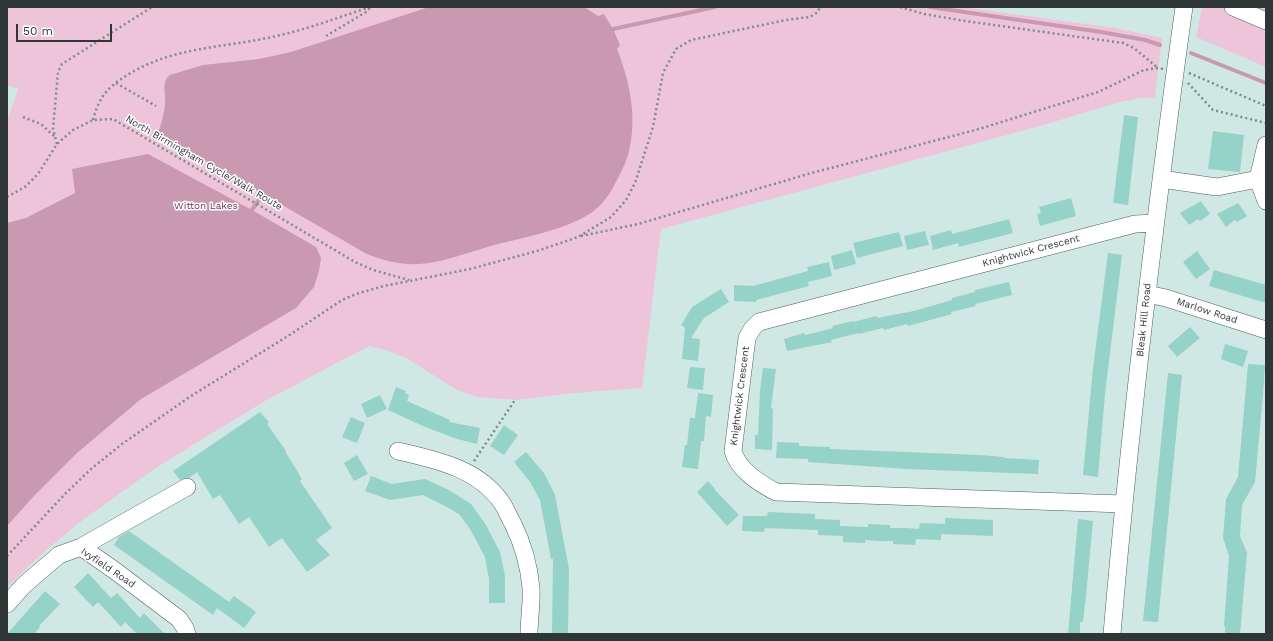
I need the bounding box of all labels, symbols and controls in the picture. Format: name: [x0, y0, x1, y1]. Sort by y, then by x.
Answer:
scale bar: [18, 16, 114, 42]
text: 50 m: [23, 24, 53, 38]
street label: North Birmingham Cycle/Walk Route: [123, 113, 285, 213]
park label: Witton Lakes: [174, 200, 238, 212]
street label: Knightwick Crescent: [981, 232, 1081, 270]
street label: Bleak Hill Road: [1134, 283, 1154, 357]
street label: Marlow Road: [1175, 296, 1239, 326]
street label: Knightwick Crescent: [728, 346, 752, 446]
street label: Ivyfield Road: [79, 545, 137, 591]

